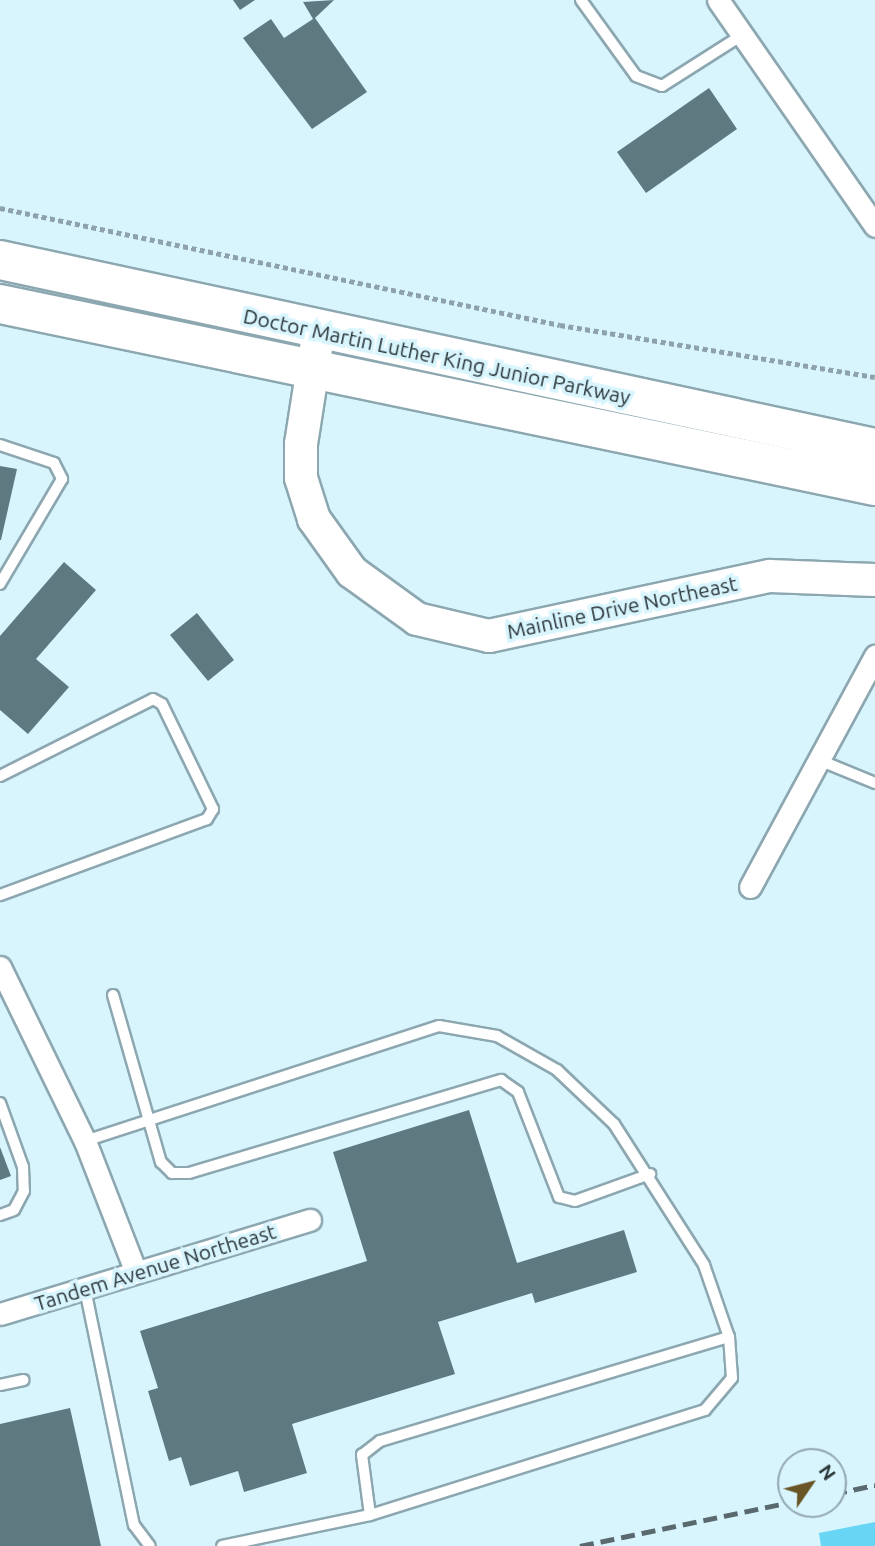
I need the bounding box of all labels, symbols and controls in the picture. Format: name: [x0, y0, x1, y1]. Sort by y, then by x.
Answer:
street label: Doctor Martin Luther King Junior Parkway: [241, 303, 633, 409]
street label: Mainline Drive Northeast: [505, 570, 739, 644]
street label: Tandem Avenue Northeast: [31, 1218, 279, 1316]
north arrow: [777, 1448, 847, 1518]
text: N: [814, 1460, 841, 1484]

